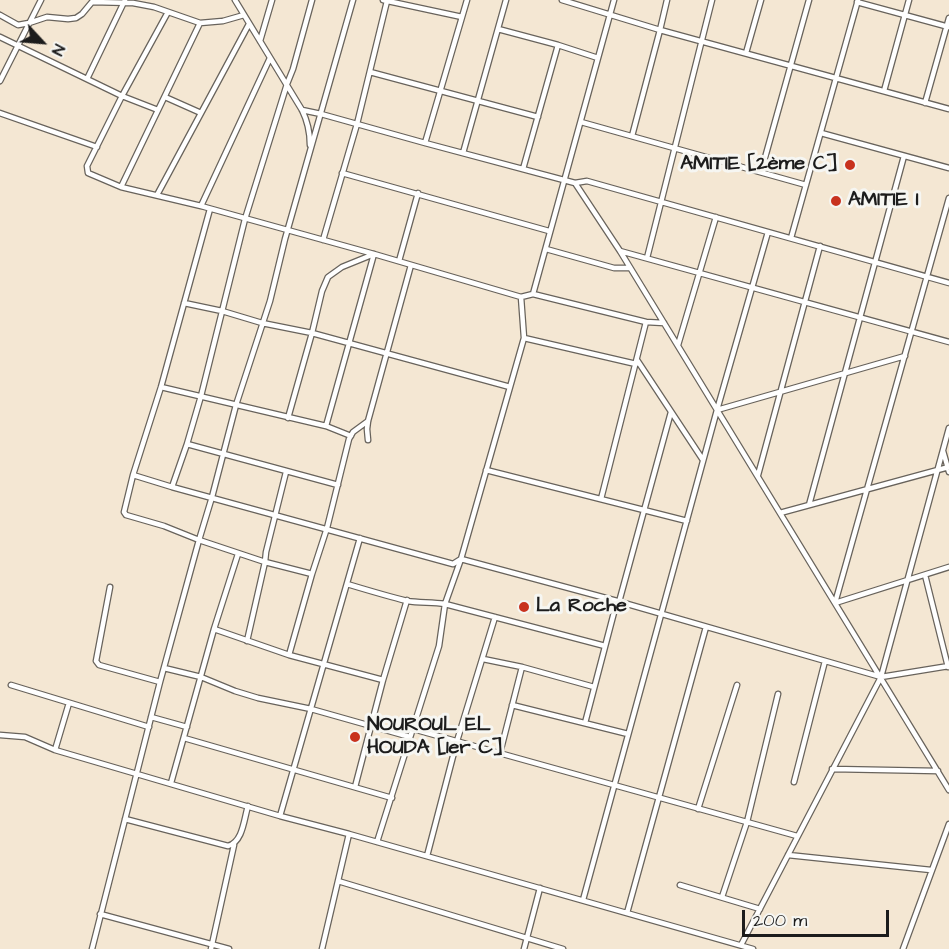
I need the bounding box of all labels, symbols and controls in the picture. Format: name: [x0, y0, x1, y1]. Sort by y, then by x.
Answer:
north arrow: [12, 12, 72, 72]
text: N: [46, 41, 70, 59]
place label: AMITIE [2ème C]: [680, 153, 838, 177]
marker: AMITIE [2ème C]: [843, 158, 857, 172]
place label: AMITIE I: [848, 189, 919, 213]
marker: AMITIE I: [829, 194, 843, 208]
place label: La Roche: [536, 595, 627, 619]
marker: La Roche: [517, 600, 531, 614]
place label: NOUROUL EL HOUDA [1er C]: [367, 714, 503, 761]
marker: NOUROUL EL HOUDA [1er C]: [348, 730, 362, 744]
scale bar: [745, 898, 892, 936]
text: 200 m: [753, 908, 807, 933]

